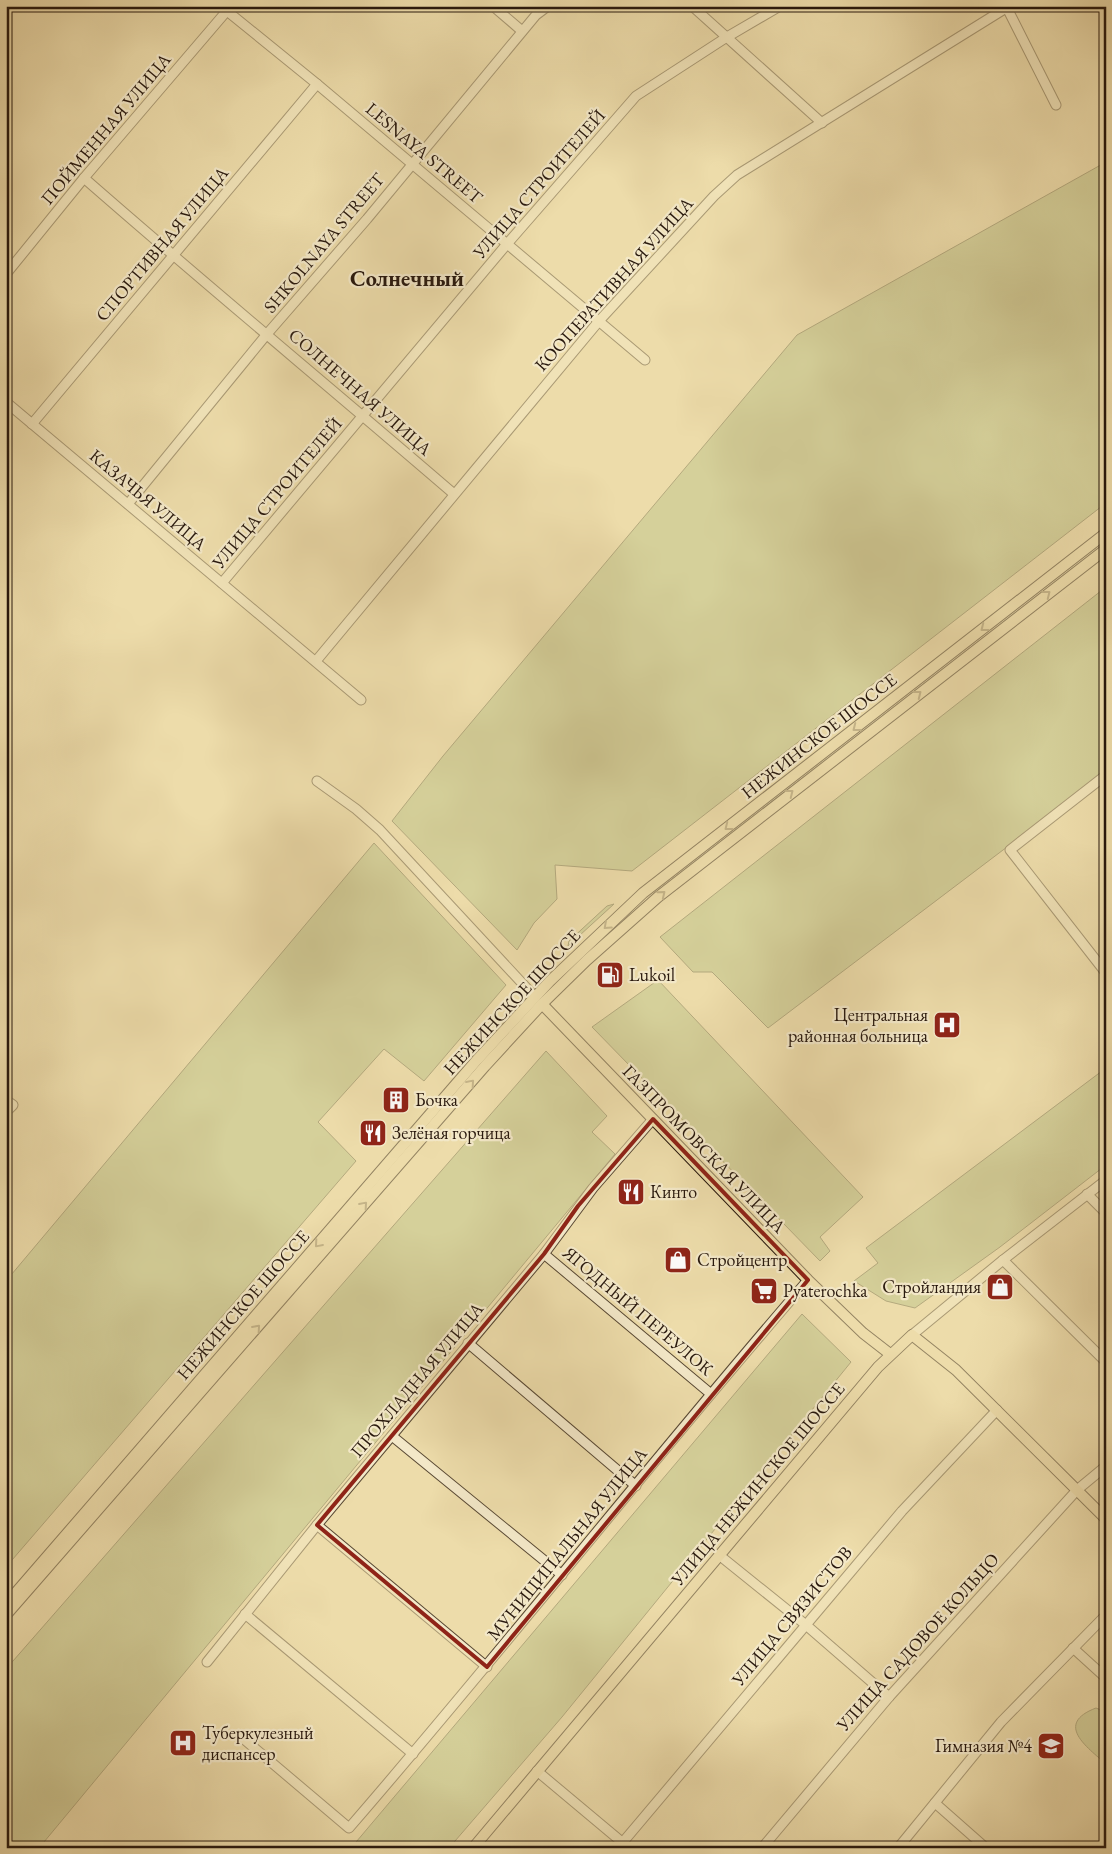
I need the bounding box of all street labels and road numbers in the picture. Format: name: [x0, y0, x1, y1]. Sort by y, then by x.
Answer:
street label: ПОЙМЕННАЯ УЛИЦА: [36, 48, 176, 209]
street label: LESNAYA STREET: [361, 97, 488, 209]
street label: УЛИЦА СТРОИТЕЛЕЙ: [467, 104, 610, 264]
street label: СПОРТИВНАЯ УЛИЦА: [90, 161, 233, 326]
street label: SHKOLNAYA STREET: [258, 167, 390, 317]
street label: КООПЕРАТИВНАЯ УЛИЦА: [529, 191, 698, 375]
street label: СОЛНЕЧНАЯ УЛИЦА: [284, 323, 437, 460]
street label: УЛИЦА СТРОИТЕЛЕЙ: [206, 412, 347, 574]
street label: КАЗАЧЬЯ УЛИЦА: [85, 444, 212, 556]
street label: НЕЖИНСКОЕ ШОССЕ: [736, 668, 901, 803]
street label: НЕЖИНСКОЕ ШОССЕ: [438, 924, 585, 1079]
street label: ГАЗПРОМОВСКАЯ УЛИЦА: [618, 1060, 791, 1238]
street label: НЕЖИНСКОЕ ШОССЕ: [171, 1225, 314, 1384]
street label: ЯГОДНЫЙ ПЕРЕУЛОК: [558, 1240, 718, 1380]
street label: ПРОХЛАДНАЯ УЛИЦА: [345, 1297, 489, 1462]
street label: УЛИЦА НЕЖИНСКОЕ ШОССЕ: [665, 1377, 849, 1591]
street label: МУНИЦИПАЛЬНАЯ УЛИЦА: [482, 1442, 652, 1645]
street label: УЛИЦА СВЯЗИСТОВ: [726, 1541, 857, 1691]
street label: УЛИЦА САДОВОЕ КОЛЬЦО: [831, 1548, 1004, 1736]

